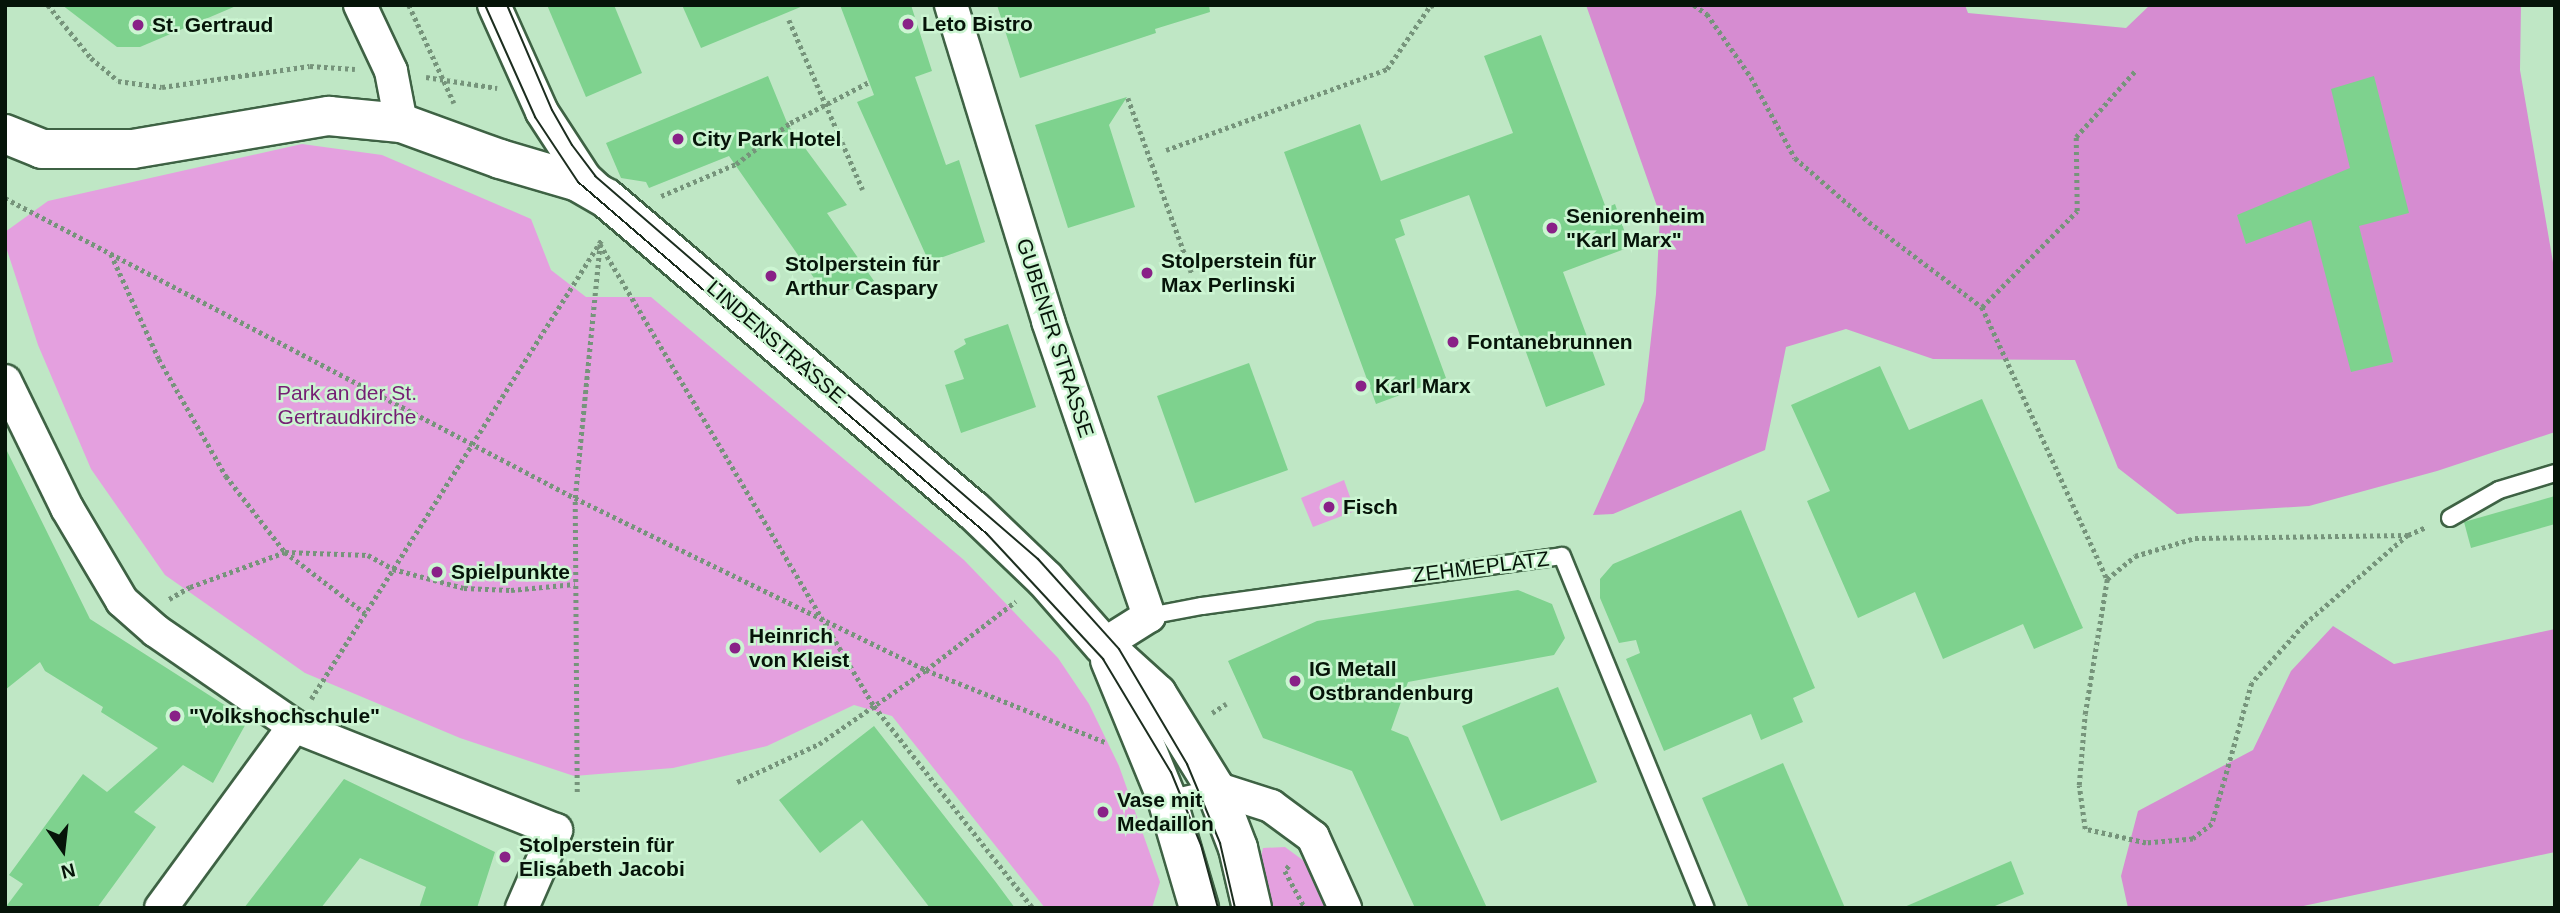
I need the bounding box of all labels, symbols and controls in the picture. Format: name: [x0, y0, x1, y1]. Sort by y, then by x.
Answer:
place label: Leto Bistro: [922, 11, 1033, 37]
place label: St. Gertraud: [152, 12, 273, 38]
marker: Leto Bistro: [900, 16, 916, 32]
marker: St. Gertraud: [130, 17, 146, 33]
place label: City Park Hotel: [692, 126, 841, 152]
marker: City Park Hotel: [670, 131, 686, 147]
place label: Seniorenheim "Karl Marx": [1566, 203, 1705, 253]
marker: Seniorenheim "Karl Marx": [1544, 220, 1560, 236]
street label: GUBENER STRASSE: [1011, 235, 1099, 441]
place label: Stolperstein für Max Perlinski: [1161, 248, 1316, 298]
place label: Stolperstein für Arthur Caspary: [785, 251, 940, 301]
marker: Stolperstein für Max Perlinski: [1139, 265, 1155, 281]
marker: Stolperstein für Arthur Caspary: [763, 268, 779, 284]
street label: LINDENSTRASSE: [702, 275, 850, 409]
place label: Fontanebrunnen: [1467, 329, 1633, 355]
marker: Fontanebrunnen: [1445, 334, 1461, 350]
place label: Karl Marx: [1375, 373, 1471, 399]
marker: Karl Marx: [1353, 378, 1369, 394]
park label: Park an der St. Gertraudkirche: [277, 380, 417, 430]
place label: Fisch: [1343, 494, 1398, 520]
marker: Fisch: [1321, 499, 1337, 515]
street label: ZEHMEPLATZ: [1411, 546, 1551, 588]
place label: Spielpunkte: [451, 559, 570, 585]
marker: Spielpunkte: [429, 564, 445, 580]
place label: Heinrich von Kleist: [749, 623, 849, 673]
marker: Heinrich von Kleist: [727, 640, 743, 656]
place label: IG Metall Ostbrandenburg: [1309, 656, 1474, 706]
marker: IG Metall Ostbrandenburg: [1287, 673, 1303, 689]
place label: "Volkshochschule": [189, 703, 380, 729]
marker: "Volkshochschule": [167, 708, 183, 724]
place label: Vase mit Medaillon: [1117, 787, 1214, 837]
marker: Vase mit Medaillon: [1095, 804, 1111, 820]
north arrow: [28, 815, 98, 885]
place label: Stolperstein für Elisabeth Jacobi: [519, 832, 685, 882]
marker: Stolperstein für Elisabeth Jacobi: [497, 849, 513, 865]
text: N: [59, 859, 77, 883]

